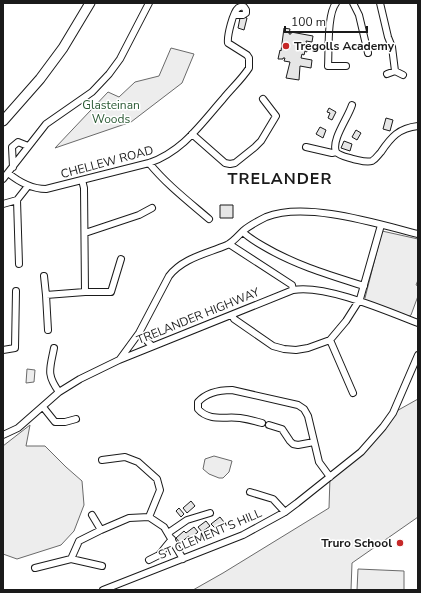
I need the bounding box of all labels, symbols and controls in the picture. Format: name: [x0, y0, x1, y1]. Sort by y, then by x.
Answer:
scale bar: [285, 8, 367, 34]
text: 100 m: [291, 14, 326, 30]
place label: Tregolls Academy: [294, 38, 395, 54]
marker: Tregolls Academy: [281, 41, 291, 51]
park label: Glasteinan Woods: [82, 97, 140, 127]
street label: CHELLEW ROAD: [59, 142, 155, 182]
district label: TRELANDER: [228, 168, 332, 190]
street label: TRELANDER HIGHWAY: [134, 284, 262, 348]
street label: ST CLEMENT'S HILL: [156, 505, 265, 563]
place label: Truro School: [321, 535, 392, 551]
marker: Truro School: [395, 538, 405, 548]

